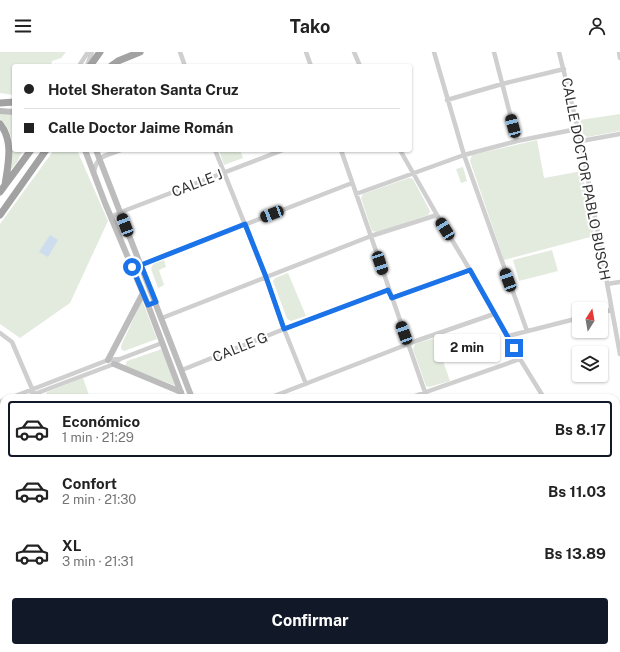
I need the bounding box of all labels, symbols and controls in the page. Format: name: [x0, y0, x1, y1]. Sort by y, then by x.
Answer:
icon: menu: [12, 15, 34, 37]
icon: person: [586, 15, 608, 37]
text: Tako: [290, 16, 330, 37]
street label: CALLE DOCTOR PABLO BUSCH: [558, 76, 614, 282]
text: Hotel Sheraton Santa Cruz: [48, 81, 239, 98]
car: [504, 113, 522, 139]
text: Calle Doctor Jaime Román: [48, 119, 233, 136]
street label: CALLE J: [169, 166, 225, 200]
car: [259, 204, 285, 224]
car: [115, 212, 135, 238]
car: [434, 216, 456, 242]
car: [371, 250, 389, 276]
route start: [123, 258, 141, 276]
car: [498, 267, 518, 293]
north arrow: [572, 302, 608, 338]
map controls: [572, 302, 608, 382]
car: [394, 320, 414, 346]
street label: CALLE G: [210, 329, 270, 365]
callout: 2 min: [434, 334, 500, 362]
route end: [505, 339, 523, 357]
text: 2 min: [450, 340, 484, 355]
button: layers: [572, 346, 608, 382]
icon: car: [14, 411, 50, 447]
text: Económico: [62, 413, 140, 430]
text: Bs 8.17: [555, 421, 606, 438]
text: 1 min · 21:29: [62, 430, 134, 445]
icon: car: [14, 473, 50, 509]
text: Confort: [62, 475, 117, 492]
text: Bs 11.03: [548, 483, 606, 500]
text: 2 min · 21:30: [62, 492, 136, 507]
icon: car: [14, 535, 50, 571]
text: XL: [62, 537, 81, 554]
text: Bs 13.89: [544, 545, 606, 562]
text: 3 min · 21:31: [62, 554, 134, 569]
button: Confirmar: [12, 598, 608, 644]

